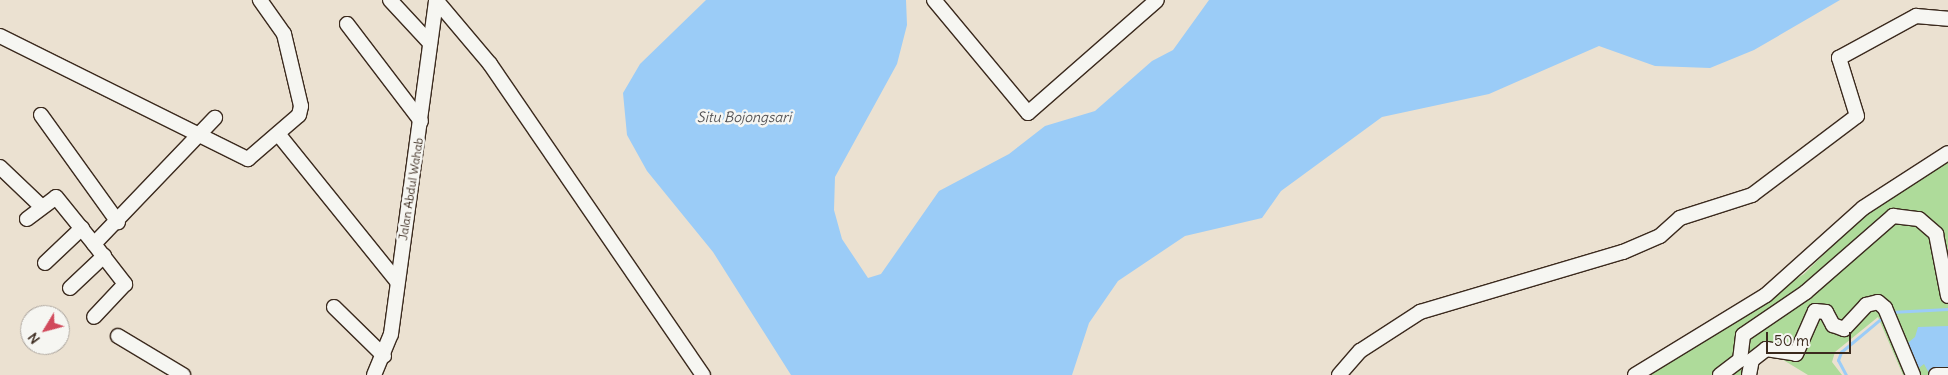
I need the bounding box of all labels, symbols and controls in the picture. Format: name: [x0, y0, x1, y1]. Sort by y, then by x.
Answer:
water label: Situ Bojongsari: [697, 109, 791, 125]
street label: Jalan Abdul Wahab: [396, 137, 426, 241]
north arrow: [20, 305, 70, 355]
scale bar: [1768, 322, 1853, 354]
text: N: [24, 329, 44, 348]
text: 50 m: [1774, 331, 1809, 350]

